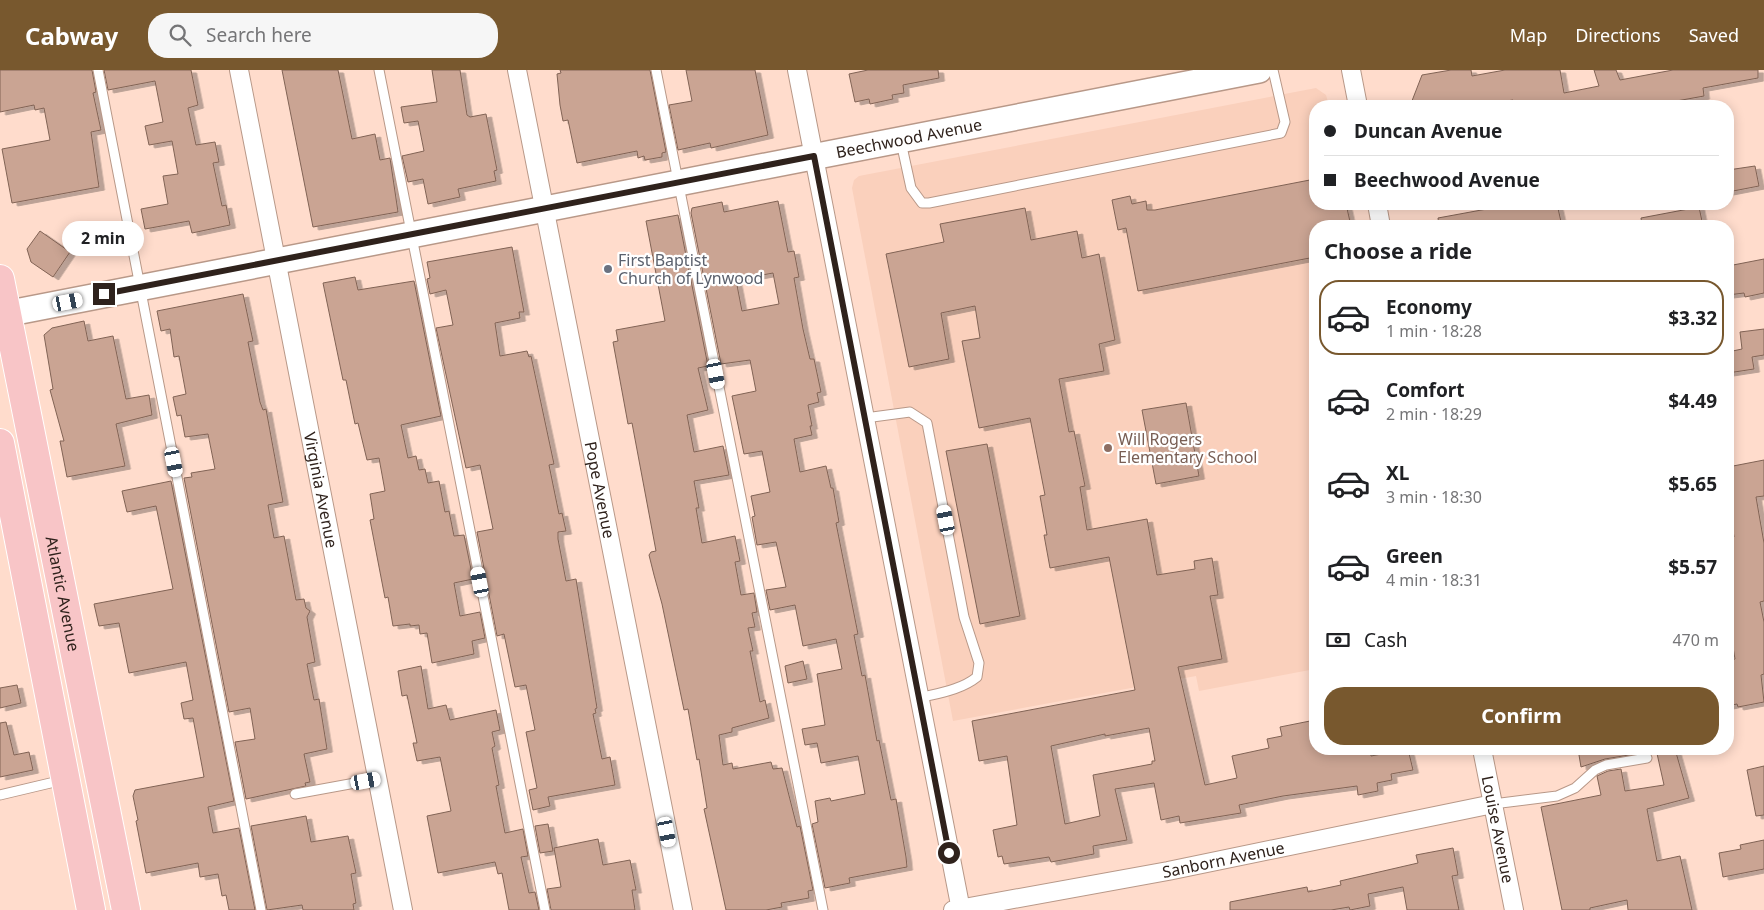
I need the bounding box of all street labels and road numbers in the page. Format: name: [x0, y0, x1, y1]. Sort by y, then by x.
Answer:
street label: Beechwood Avenue: [834, 113, 984, 163]
street label: Virginia Avenue: [299, 430, 343, 550]
street label: Pope Avenue: [580, 439, 620, 540]
street label: Atlantic Avenue: [41, 534, 85, 653]
street label: Louise Avenue: [1477, 774, 1519, 885]
street label: Sanborn Avenue: [1161, 836, 1286, 883]

